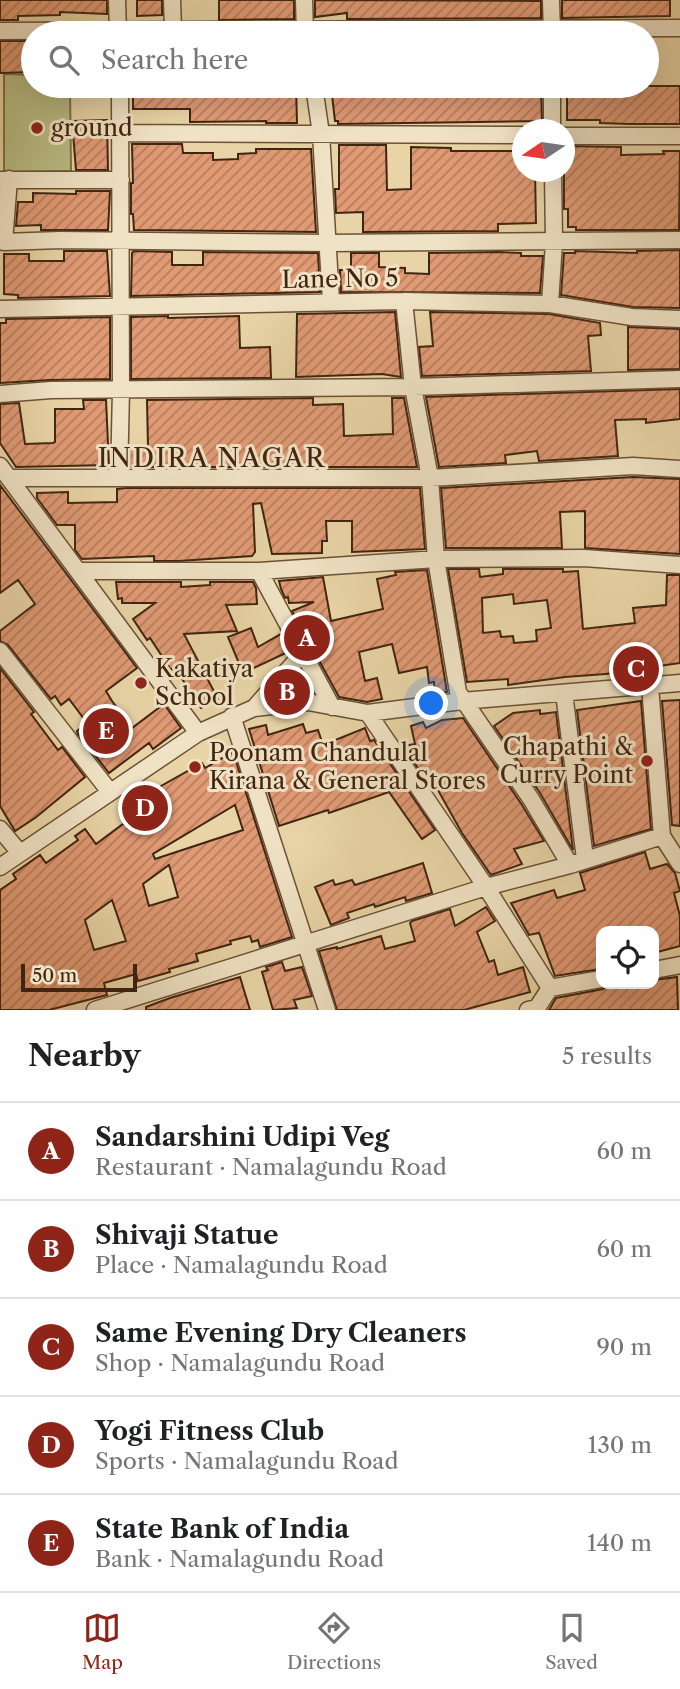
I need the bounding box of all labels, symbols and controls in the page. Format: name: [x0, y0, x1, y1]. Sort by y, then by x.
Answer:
search box: [21, 21, 659, 98]
icon: search: [45, 41, 83, 79]
text: Search here: [101, 44, 248, 76]
place label: ground: [51, 113, 133, 142]
north arrow: [512, 119, 575, 182]
marker: ground: [29, 120, 45, 136]
street label: Lane No 5: [281, 263, 399, 294]
district label: INDIRA NAGAR: [98, 442, 326, 474]
pin: A: [284, 612, 330, 664]
pin: C: [613, 643, 659, 695]
place label: Kakatiya School: [155, 654, 254, 711]
pin: B: [264, 666, 310, 718]
marker: Kakatiya School: [133, 675, 149, 691]
your location: [414, 686, 448, 720]
pin: E: [83, 705, 129, 757]
place label: Chapathi & Curry Point: [500, 732, 634, 789]
place label: Poonam Chandulal Kirana & General Stores: [209, 738, 486, 795]
marker: Chapathi & Curry Point: [639, 753, 655, 769]
marker: Poonam Chandulal Kirana & General Stores: [187, 759, 203, 775]
pin: D: [122, 782, 168, 834]
map controls: [596, 926, 659, 989]
button: locate: [596, 926, 659, 989]
scale bar: [21, 961, 136, 993]
text: 50 m: [32, 964, 77, 987]
text: Nearby: [28, 1037, 141, 1074]
text: 5 results: [562, 1042, 652, 1070]
text: Sandarshini Udipi Veg: [95, 1121, 390, 1153]
text: A: [42, 1137, 60, 1165]
text: 60 m: [596, 1137, 652, 1165]
text: Restaurant · Namalagundu Road: [95, 1153, 447, 1181]
text: Shivaji Statue: [95, 1219, 279, 1251]
text: B: [42, 1235, 60, 1263]
text: 60 m: [596, 1235, 652, 1263]
text: Place · Namalagundu Road: [95, 1251, 388, 1279]
text: Same Evening Dry Cleaners: [95, 1317, 466, 1349]
text: C: [42, 1333, 60, 1361]
text: 90 m: [596, 1333, 652, 1361]
text: Shop · Namalagundu Road: [95, 1349, 385, 1377]
text: Yogi Fitness Club: [95, 1415, 324, 1447]
text: D: [41, 1431, 61, 1459]
text: 130 m: [588, 1431, 652, 1459]
text: Sports · Namalagundu Road: [95, 1447, 398, 1475]
text: State Bank of India: [95, 1513, 349, 1545]
text: E: [43, 1529, 59, 1557]
text: 140 m: [587, 1529, 652, 1557]
text: Bank · Namalagundu Road: [95, 1545, 384, 1573]
tab: Map: [82, 1609, 123, 1674]
tab: Directions: [287, 1609, 381, 1674]
tab: Saved: [545, 1609, 598, 1674]

